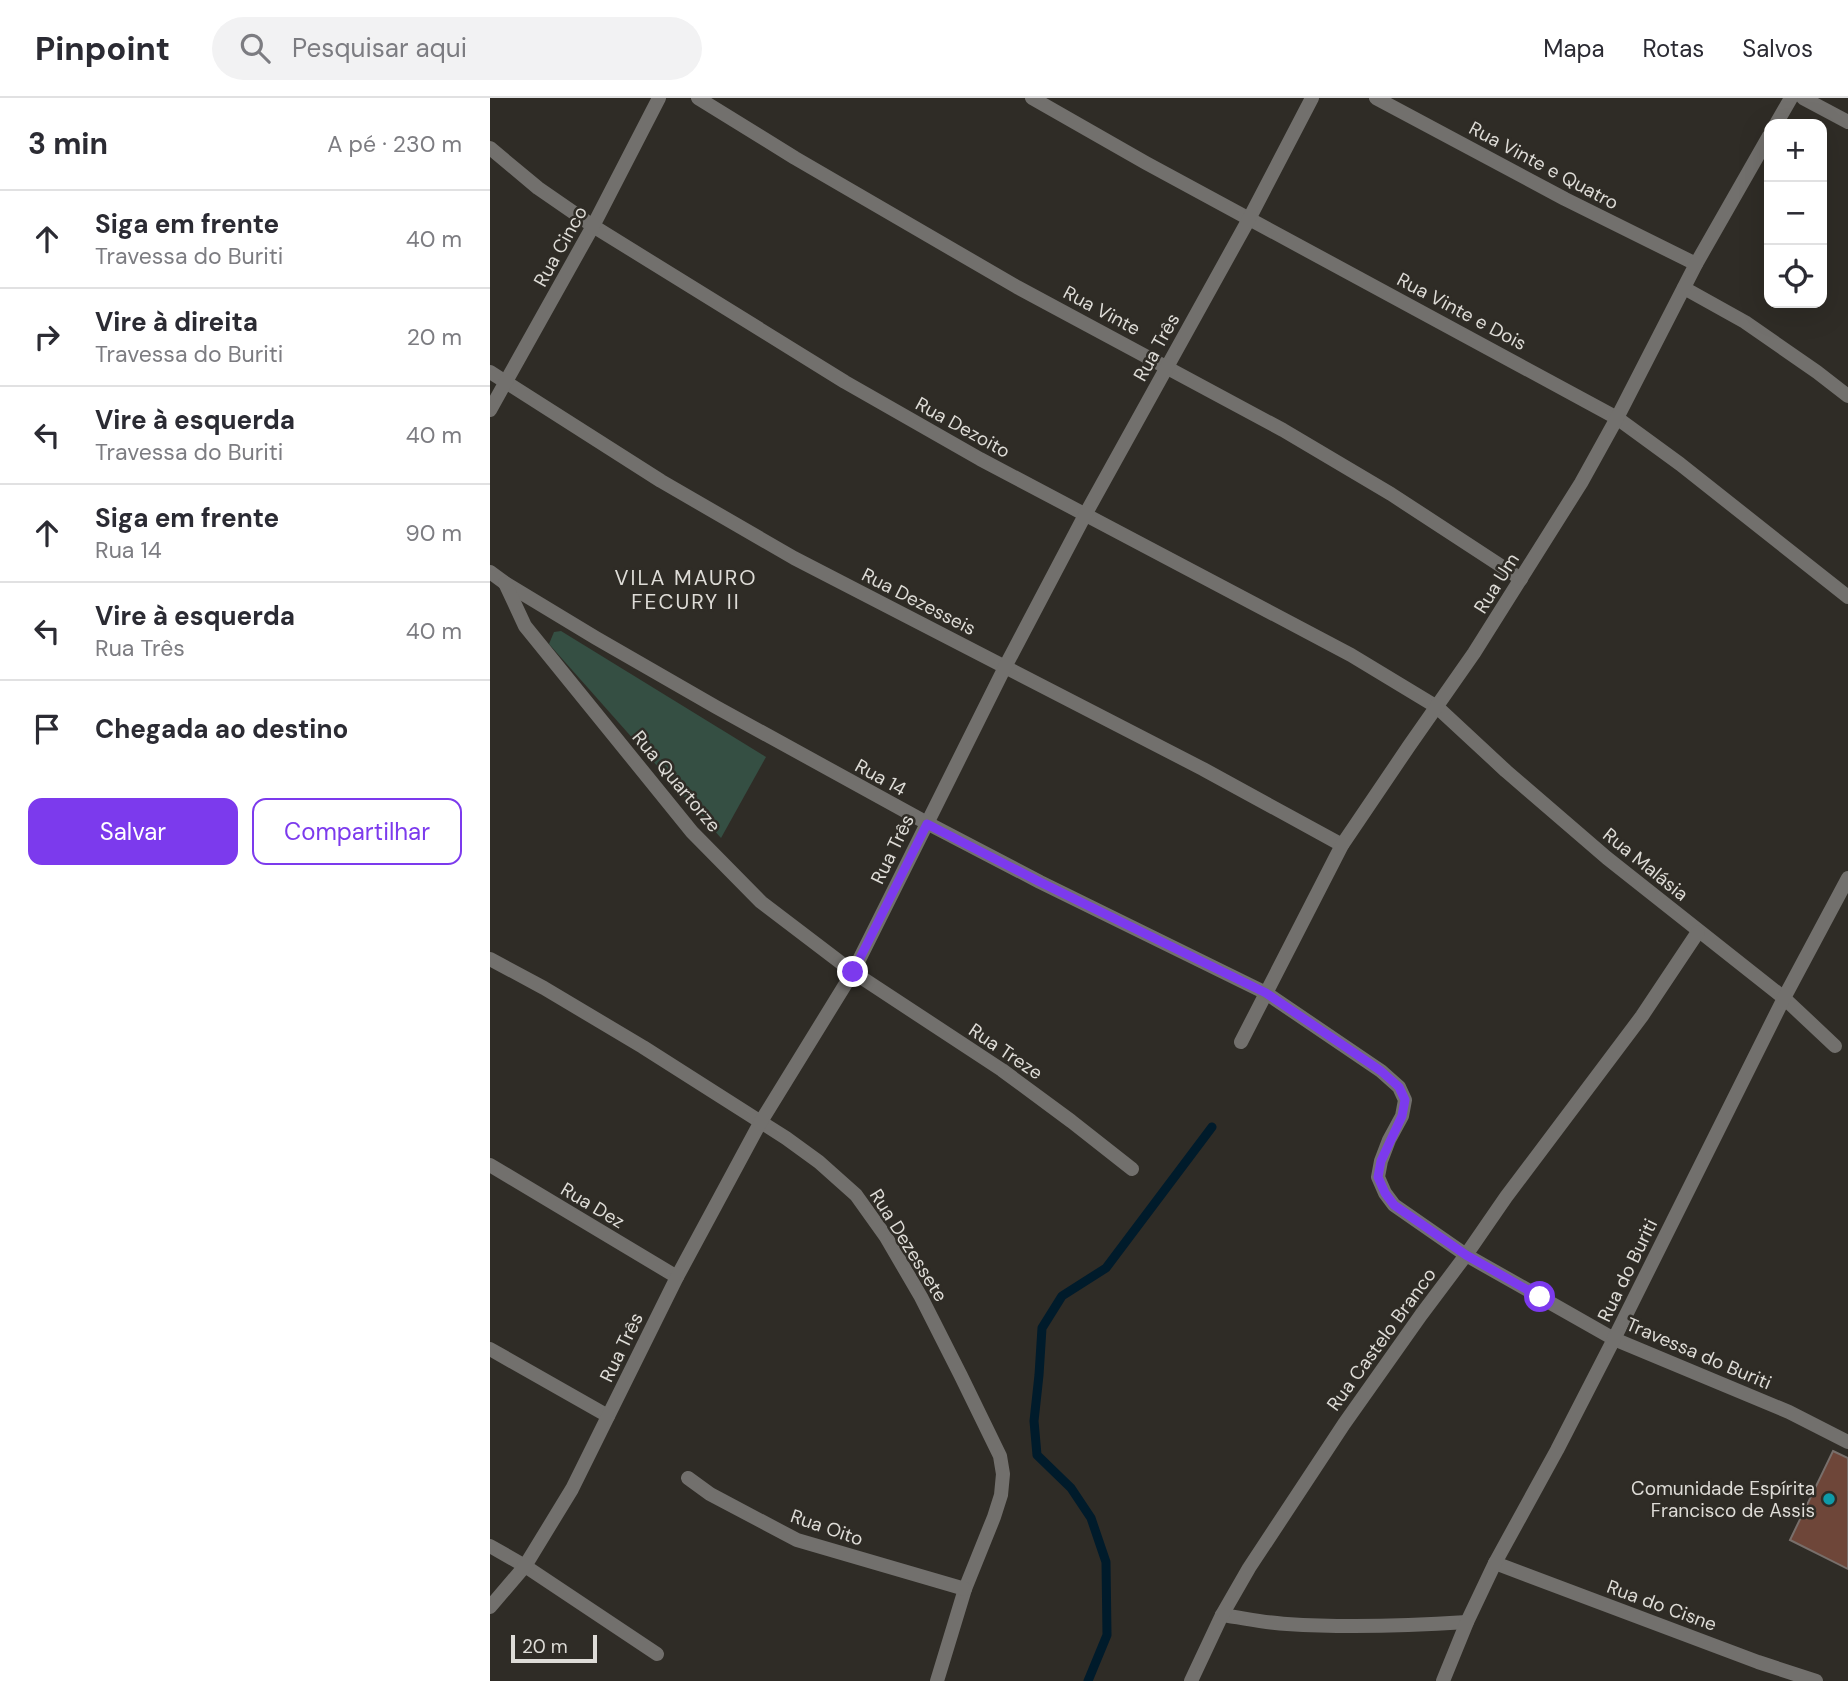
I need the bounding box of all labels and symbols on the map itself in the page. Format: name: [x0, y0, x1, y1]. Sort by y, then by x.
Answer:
street label: Rua Vinte e Quatro: [1465, 116, 1623, 215]
street label: Rua Cinco: [528, 201, 593, 291]
street label: Rua Vinte e Dois: [1393, 267, 1531, 356]
street label: Rua Vinte: [1059, 280, 1145, 341]
street label: Rua Três: [1128, 309, 1185, 386]
street label: Rua Dezoito: [911, 391, 1014, 464]
street label: Rua Um: [1468, 548, 1525, 618]
street label: Rua Dezesseis: [857, 562, 980, 641]
district label: VILA MAURO FECURY II: [614, 564, 758, 616]
street label: Rua Quartorze: [627, 725, 727, 837]
street label: Rua 14: [851, 753, 911, 802]
street label: Rua Três: [865, 810, 920, 888]
street label: Rua Malásia: [1598, 822, 1694, 906]
route end: [837, 956, 868, 987]
street label: Rua Treze: [964, 1018, 1048, 1085]
street label: Rua Dez: [556, 1177, 629, 1234]
street label: Rua Dezessete: [864, 1184, 953, 1306]
street label: Rua do Buriti: [1592, 1215, 1663, 1326]
street label: Rua Castelo Branco: [1321, 1263, 1442, 1416]
route start: [1524, 1281, 1555, 1312]
street label: Rua Três: [594, 1308, 649, 1386]
street label: Travessa do Buriti: [1622, 1312, 1775, 1395]
place label: Comunidade Espírita Francisco de Assis: [1631, 1476, 1815, 1523]
marker: Comunidade Espírita Francisco de Assis: [1821, 1491, 1837, 1507]
street label: Rua Oito: [787, 1503, 866, 1552]
street label: Rua do Cisne: [1603, 1574, 1720, 1637]
scale bar: [511, 1632, 597, 1664]

